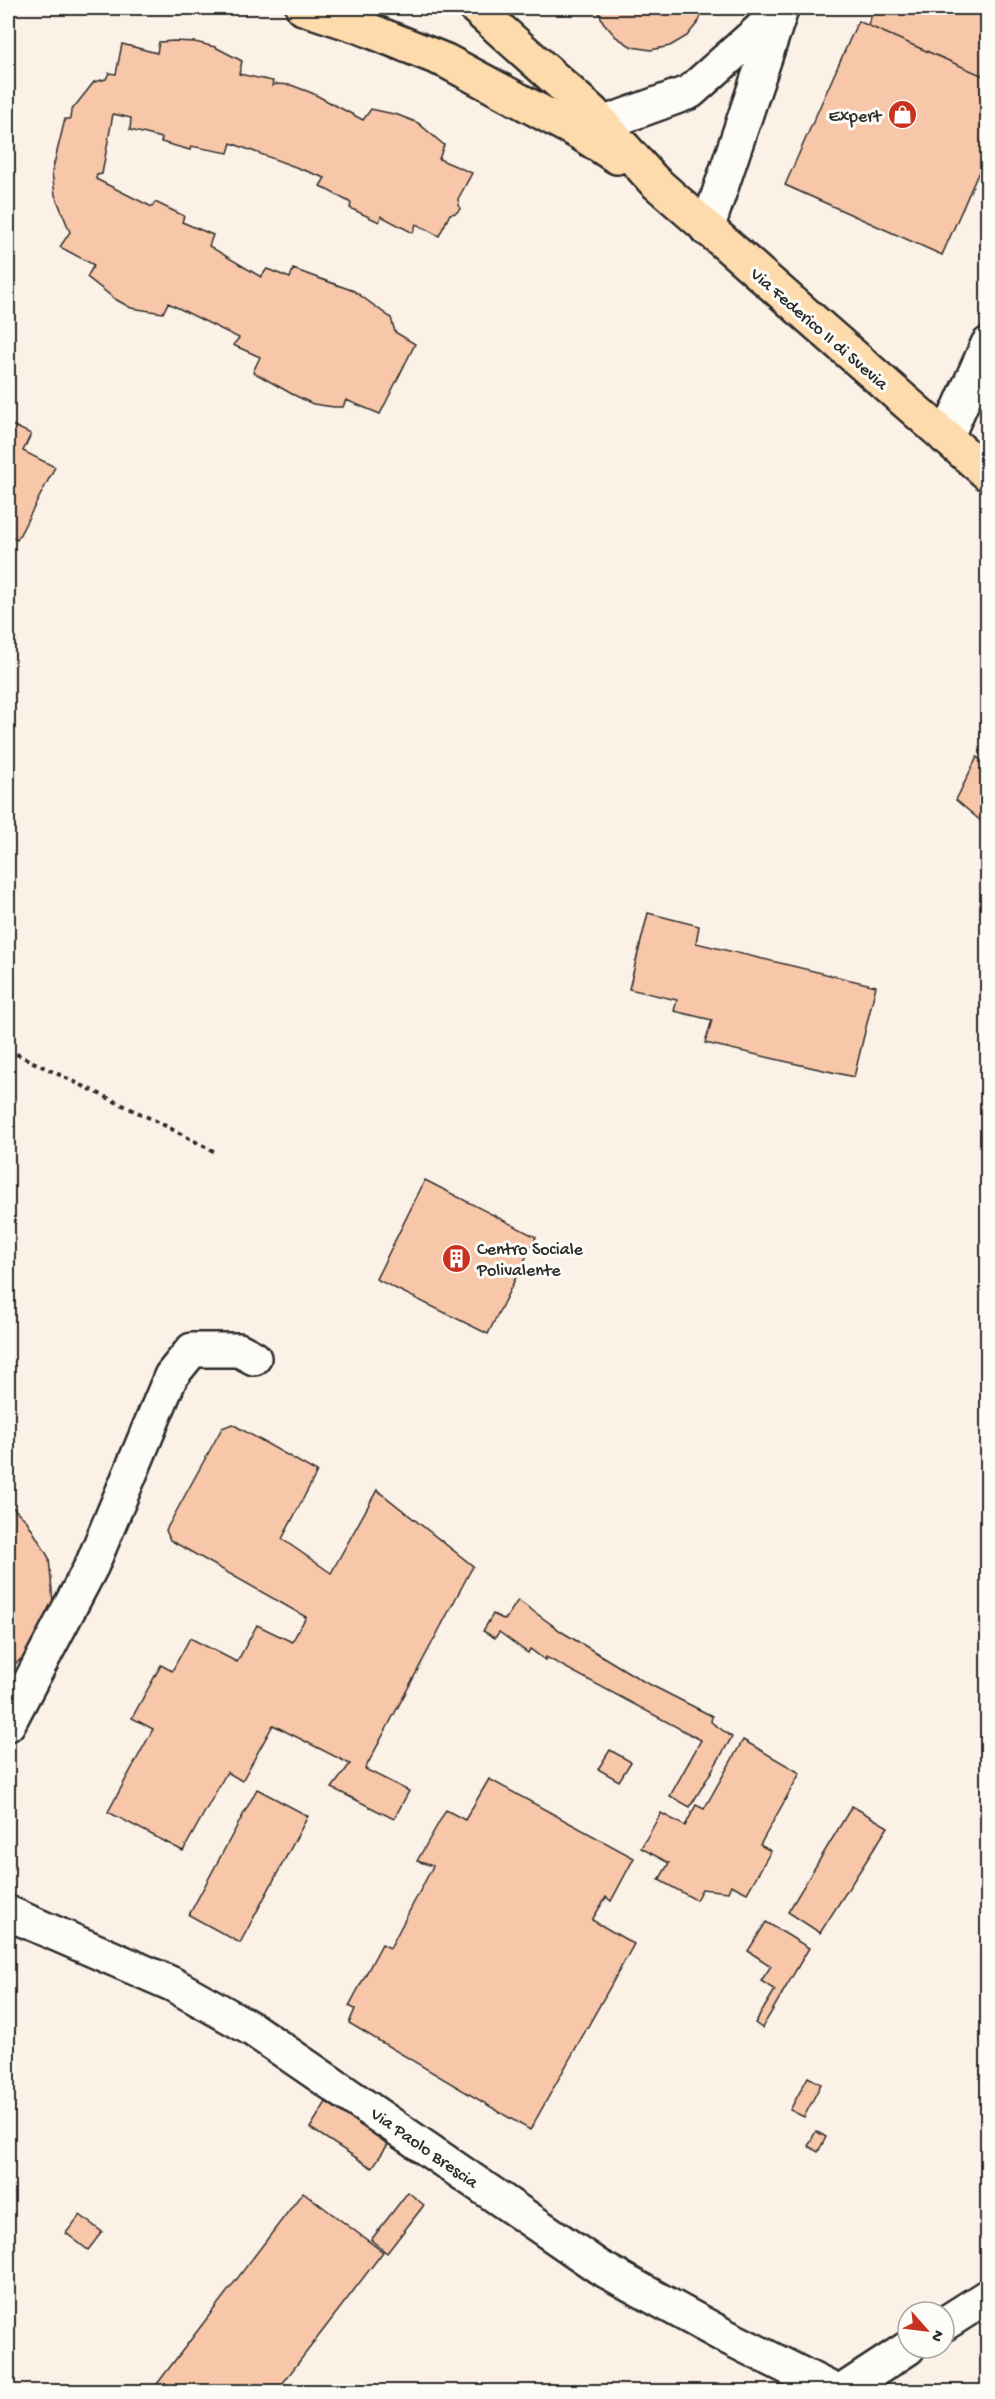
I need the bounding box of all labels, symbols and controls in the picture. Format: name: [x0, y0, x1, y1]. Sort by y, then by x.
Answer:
shop icon: Expert: [886, 99, 918, 131]
place label: Expert: [828, 107, 883, 128]
street label: Via Federico II di Svevia: [744, 264, 892, 396]
place label: Centro Sociale Polivalente: [476, 1240, 584, 1282]
building icon: Centro Sociale Polivalente: [440, 1242, 472, 1274]
street label: Via Paolo Brescia: [365, 2104, 482, 2195]
north arrow: [896, 2300, 956, 2360]
text: N: [925, 2326, 947, 2345]

